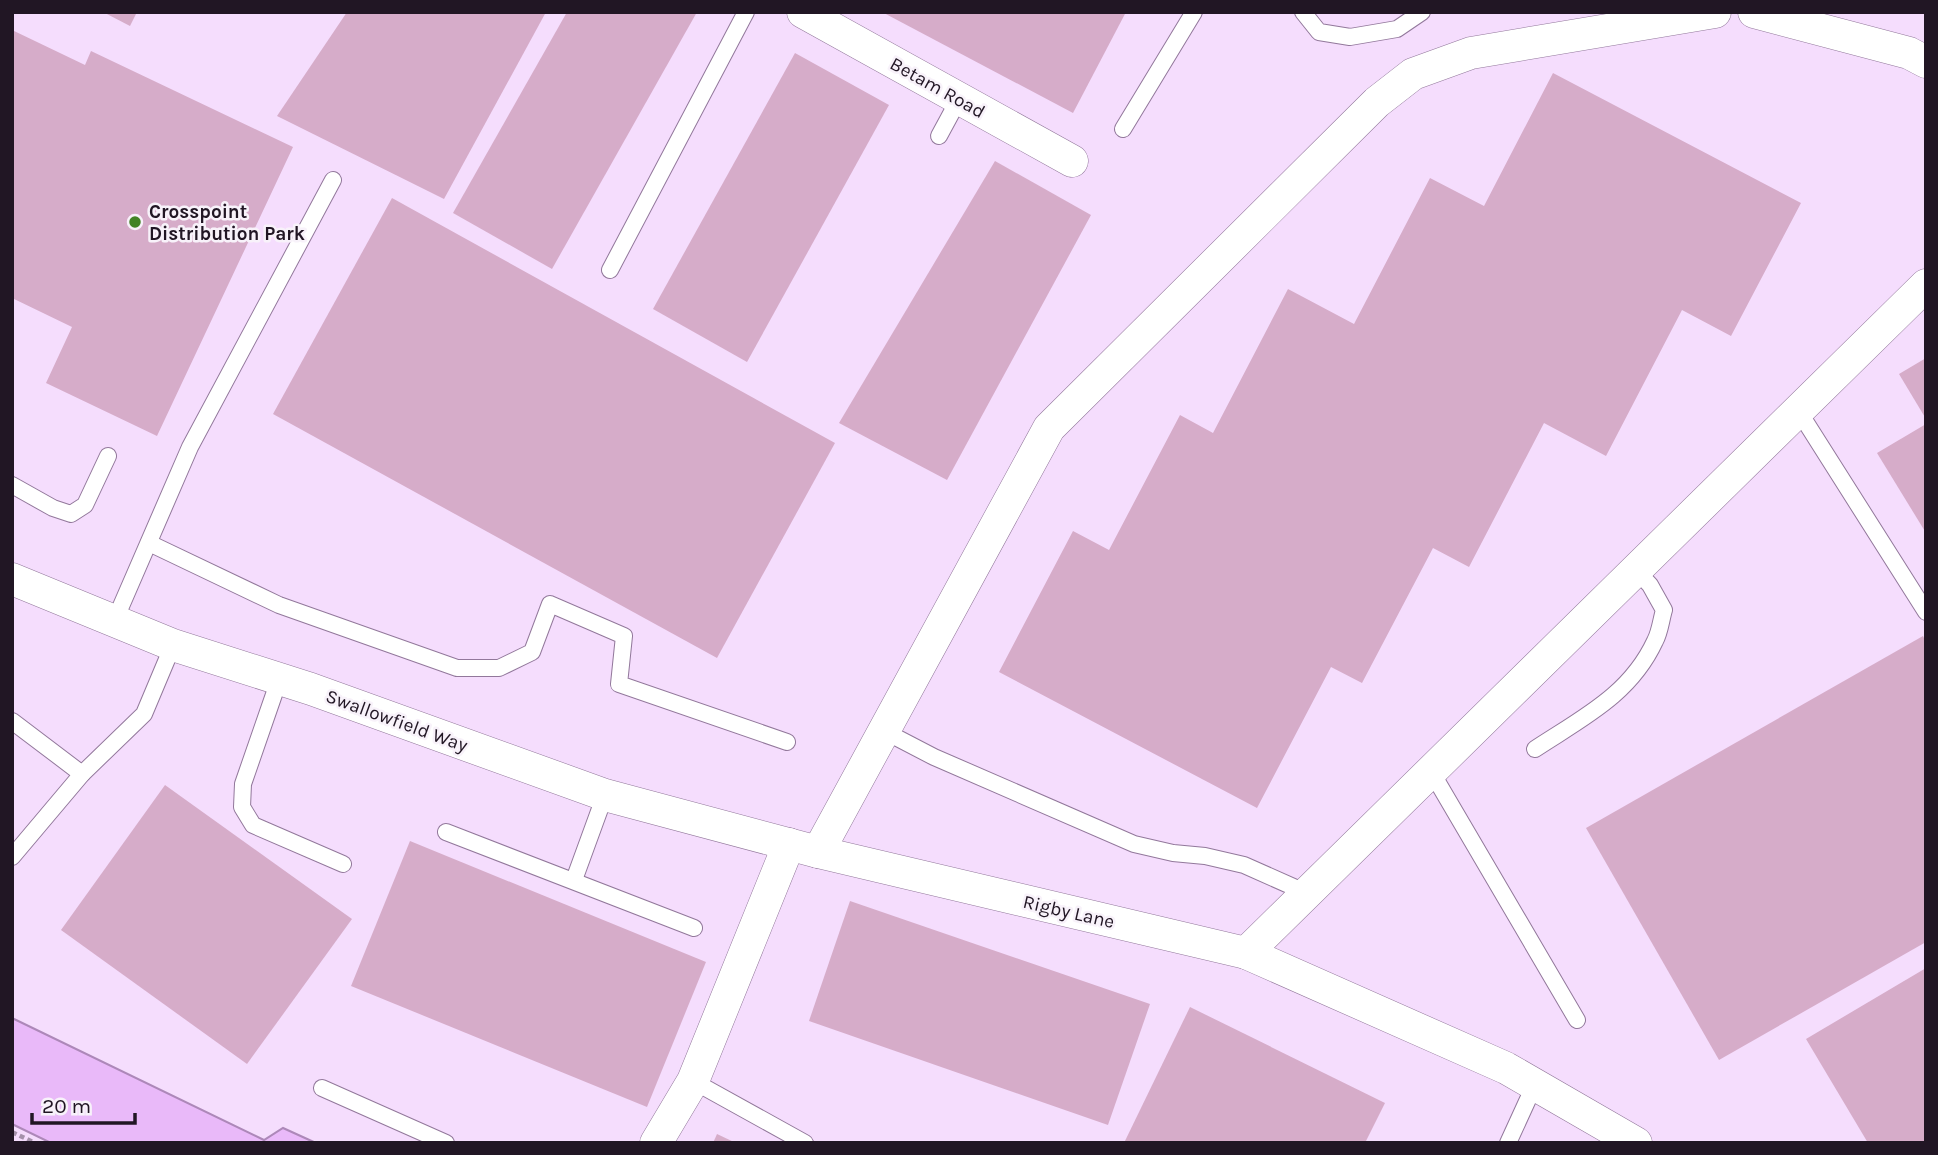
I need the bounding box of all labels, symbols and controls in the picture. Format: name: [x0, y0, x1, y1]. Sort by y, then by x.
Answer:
street label: Betam Road: [886, 53, 989, 123]
place label: Crosspoint Distribution Park: [149, 201, 305, 245]
marker: Crosspoint Distribution Park: [127, 214, 143, 230]
street label: Swallowfield Way: [323, 685, 471, 757]
street label: Rigby Lane: [1021, 891, 1117, 933]
scale bar: [32, 1082, 135, 1126]
text: 20 m: [42, 1094, 91, 1118]

